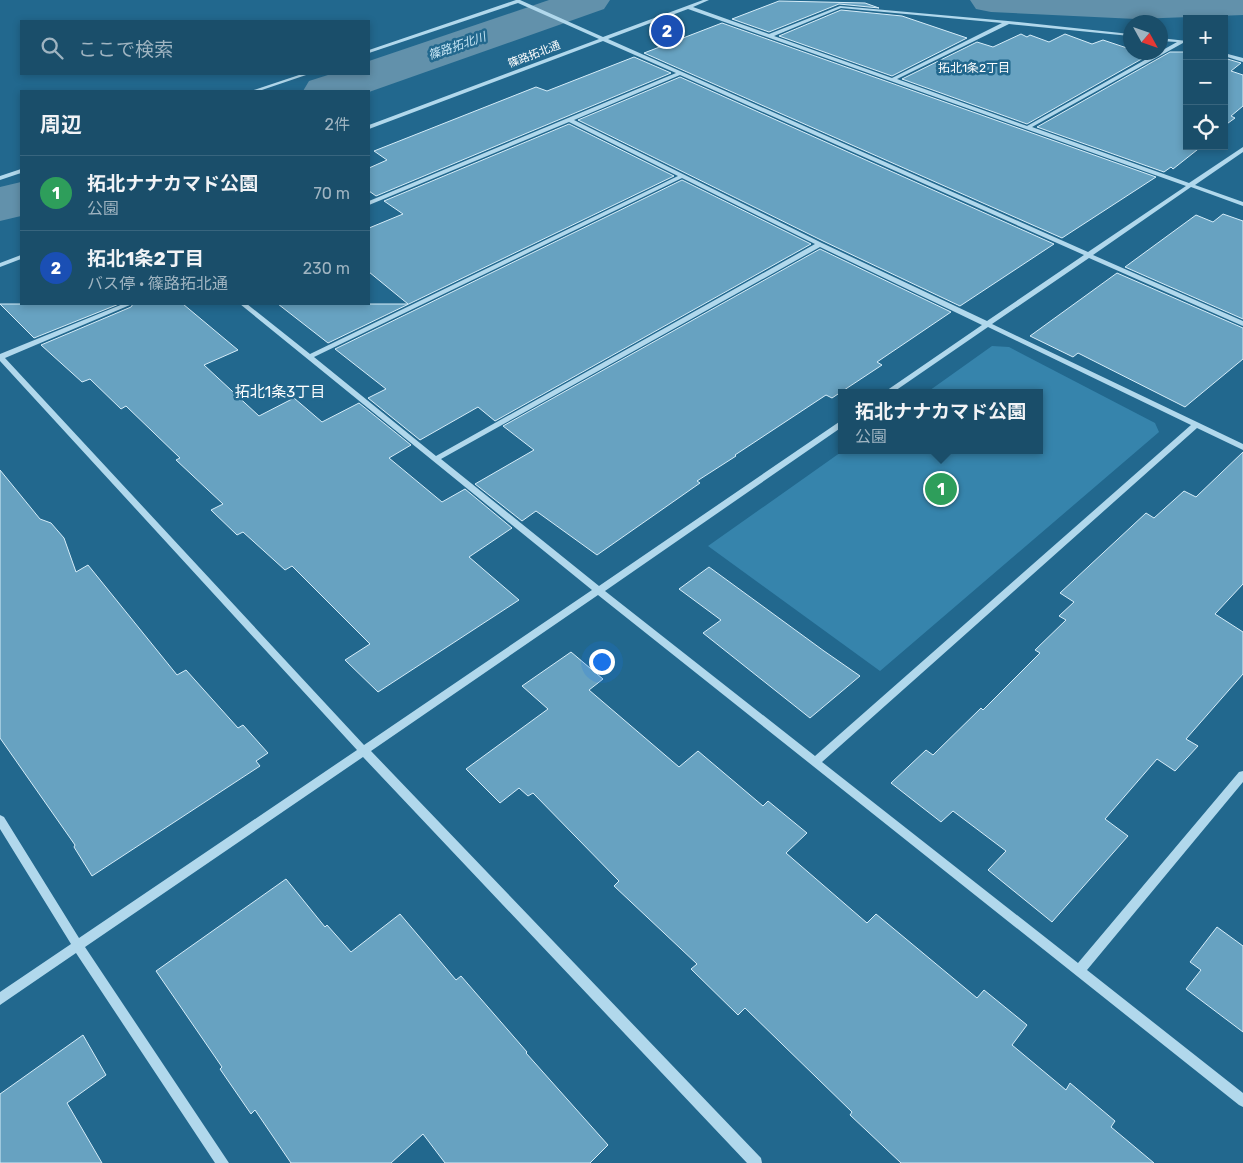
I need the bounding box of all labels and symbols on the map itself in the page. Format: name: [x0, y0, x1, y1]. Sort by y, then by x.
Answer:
pin: 2: [651, 12, 683, 50]
north arrow: [1123, 15, 1168, 60]
water label: 篠路拓北川: [426, 29, 490, 62]
street label: 篠路拓北通: [506, 39, 562, 70]
district label: 拓北1条2丁目: [938, 61, 1010, 75]
district label: 拓北1条3丁目: [235, 383, 325, 401]
pin: 1: [925, 470, 957, 508]
your location: [589, 649, 615, 675]

